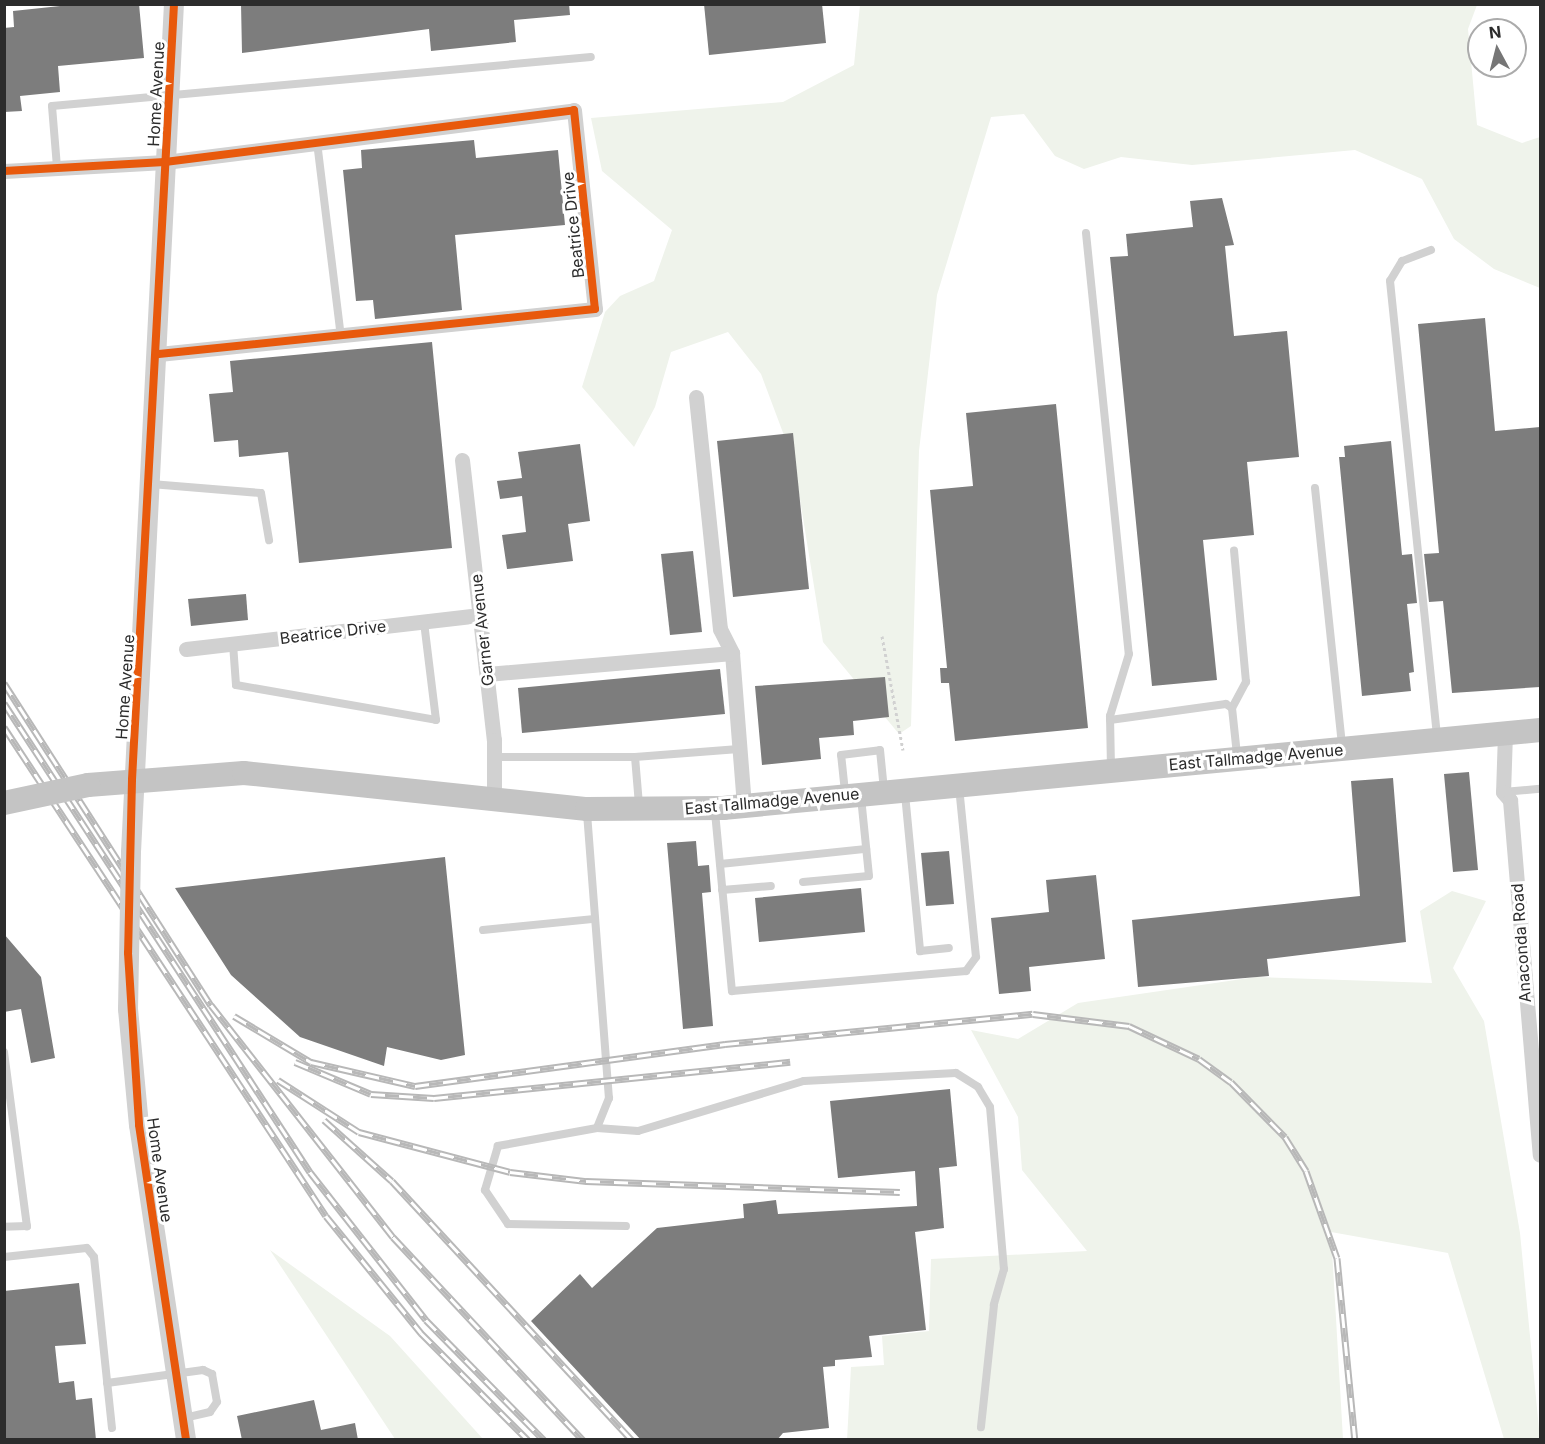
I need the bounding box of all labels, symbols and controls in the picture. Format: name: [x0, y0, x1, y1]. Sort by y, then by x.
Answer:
north arrow: [1467, 18, 1527, 78]
text: N: [1488, 21, 1502, 43]
street label: Home Avenue: [144, 41, 168, 147]
street label: Beatrice Drive: [558, 171, 588, 279]
street label: Garner Avenue: [467, 573, 497, 687]
street label: Beatrice Drive: [279, 616, 387, 648]
street label: Home Avenue: [112, 634, 138, 740]
street label: East Tallmadge Avenue: [1168, 740, 1344, 774]
street label: East Tallmadge Avenue: [684, 784, 860, 818]
street label: Anaconda Road: [1507, 883, 1535, 1003]
street label: Home Avenue: [143, 1116, 177, 1224]

